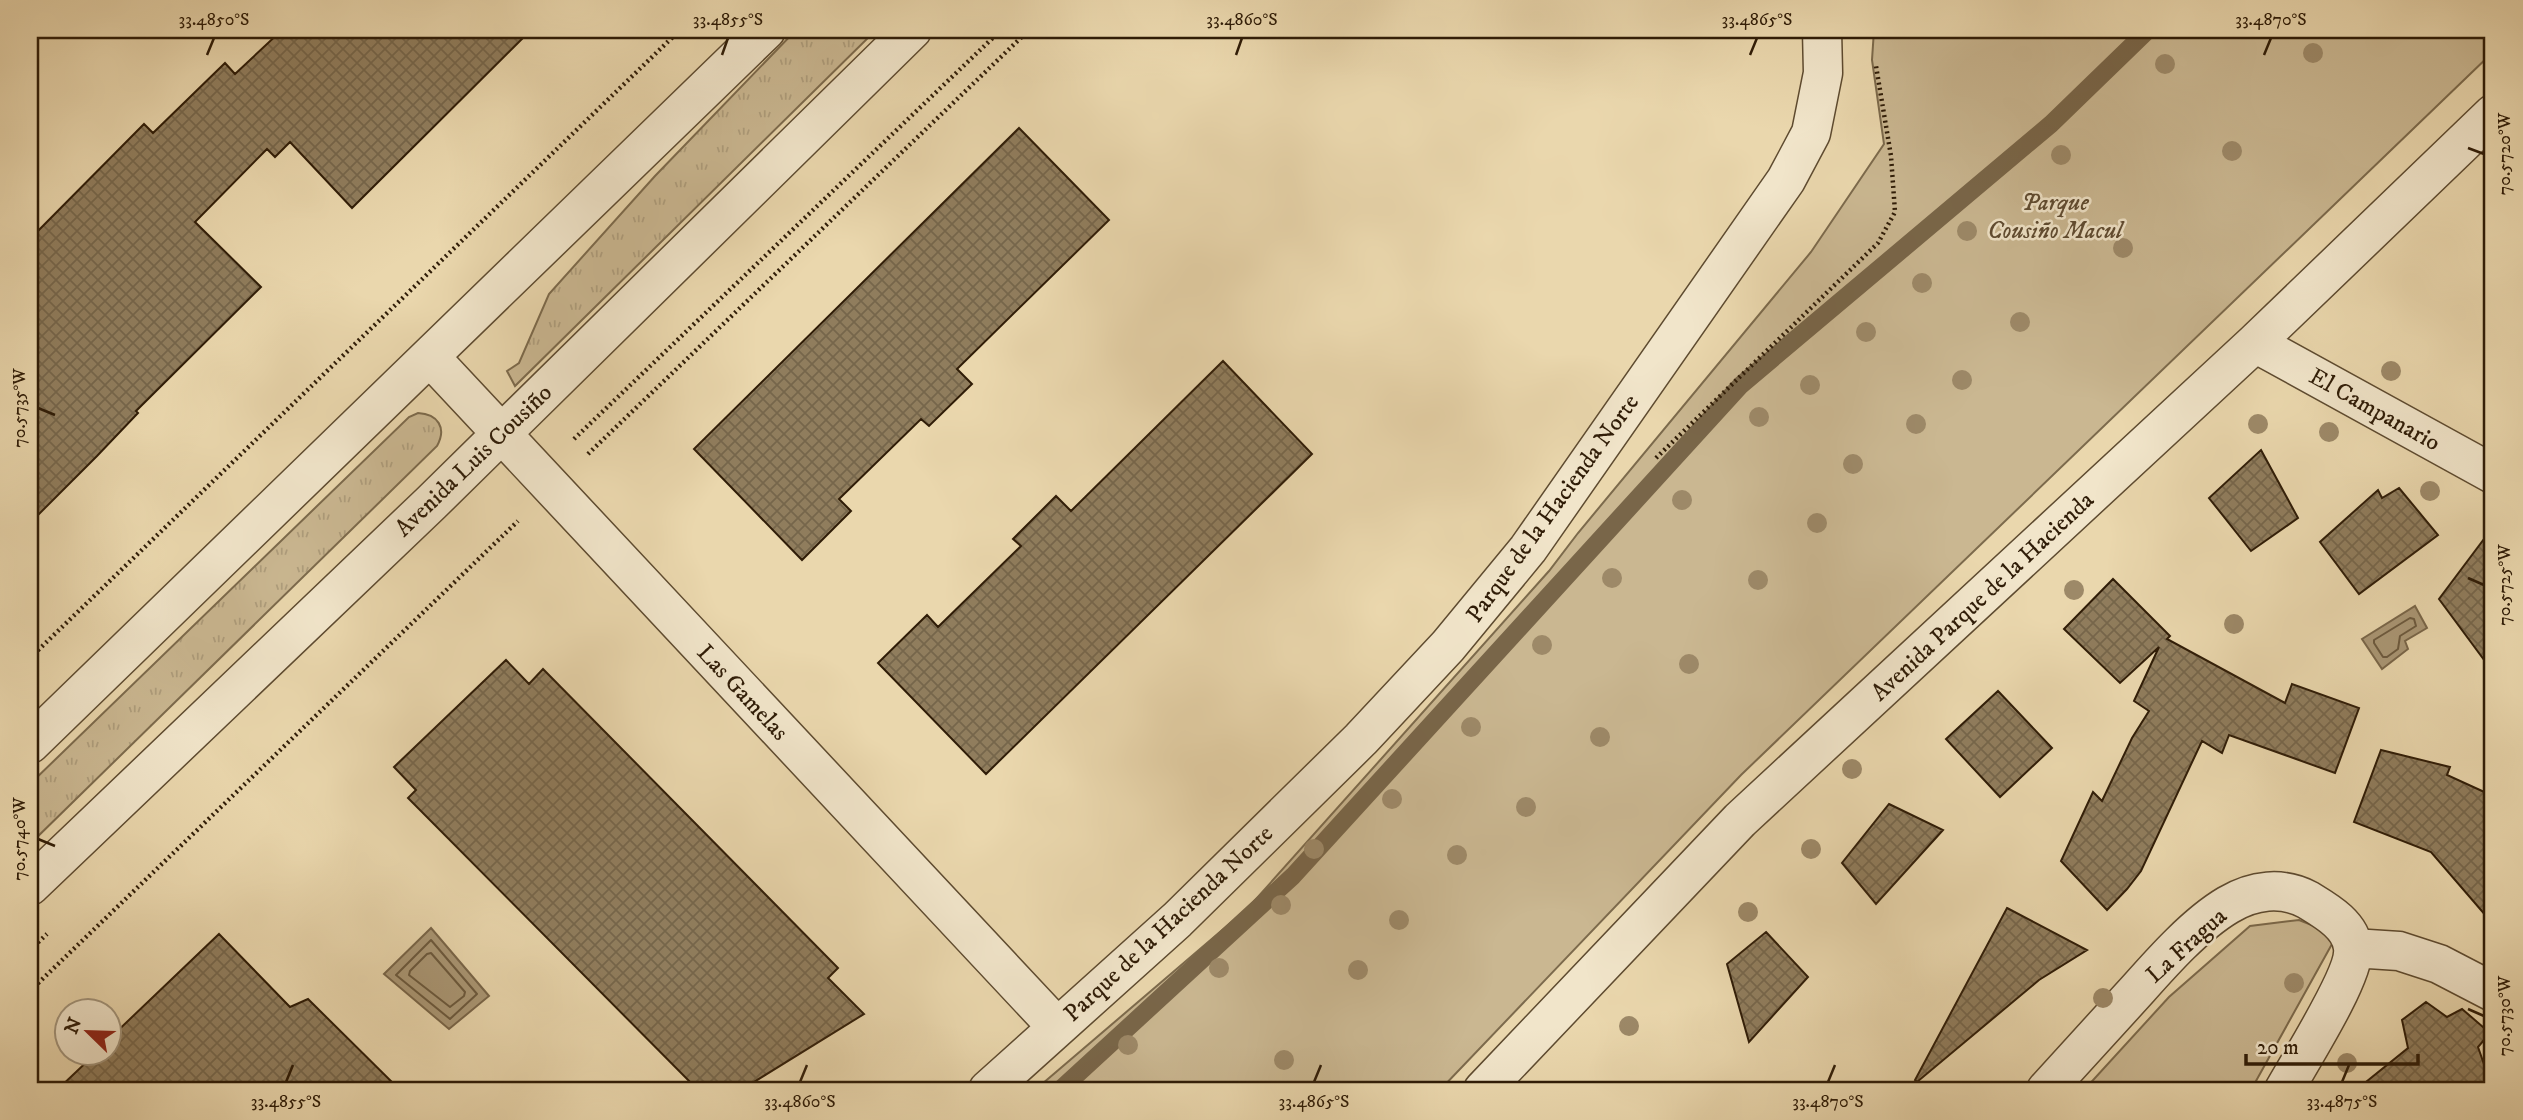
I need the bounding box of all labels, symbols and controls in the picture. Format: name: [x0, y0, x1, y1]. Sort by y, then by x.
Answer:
text: 33.4850°S: [178, 9, 250, 31]
text: 33.4855°S: [693, 9, 763, 31]
text: 33.4860°S: [1206, 9, 1278, 31]
text: 33.4865°S: [1722, 9, 1792, 31]
text: 33.4870°S: [2235, 9, 2307, 31]
text: 70.5720°W: [2494, 112, 2516, 195]
park label: Parque Cousiño Macul: [1987, 188, 2125, 246]
street label: El Campanario: [2304, 362, 2445, 458]
text: 70.5735°W: [9, 368, 31, 448]
street label: Avenida Luis Cousiño: [389, 378, 559, 543]
street label: Parque de la Hacienda Norte: [1460, 388, 1646, 629]
street label: Avenida Parque de la Hacienda: [1865, 485, 2101, 708]
text: 70.5725°W: [2494, 544, 2516, 626]
street label: Las Gamelas: [690, 638, 794, 747]
text: 70.5740°W: [9, 797, 31, 881]
street label: Parque de la Hacienda Norte: [1058, 819, 1280, 1029]
street label: La Fragua: [2140, 901, 2234, 990]
text: 70.5730°W: [2494, 975, 2516, 1056]
north arrow: [52, 998, 122, 1068]
text: N: [60, 1014, 88, 1038]
scale bar: [2246, 1022, 2418, 1066]
text: 20 m: [2257, 1035, 2299, 1061]
text: 33.4855°S: [251, 1091, 321, 1113]
text: 33.4860°S: [764, 1091, 836, 1113]
text: 33.4865°S: [1279, 1091, 1349, 1113]
text: 33.4870°S: [1792, 1091, 1864, 1113]
text: 33.4875°S: [2307, 1091, 2377, 1113]

